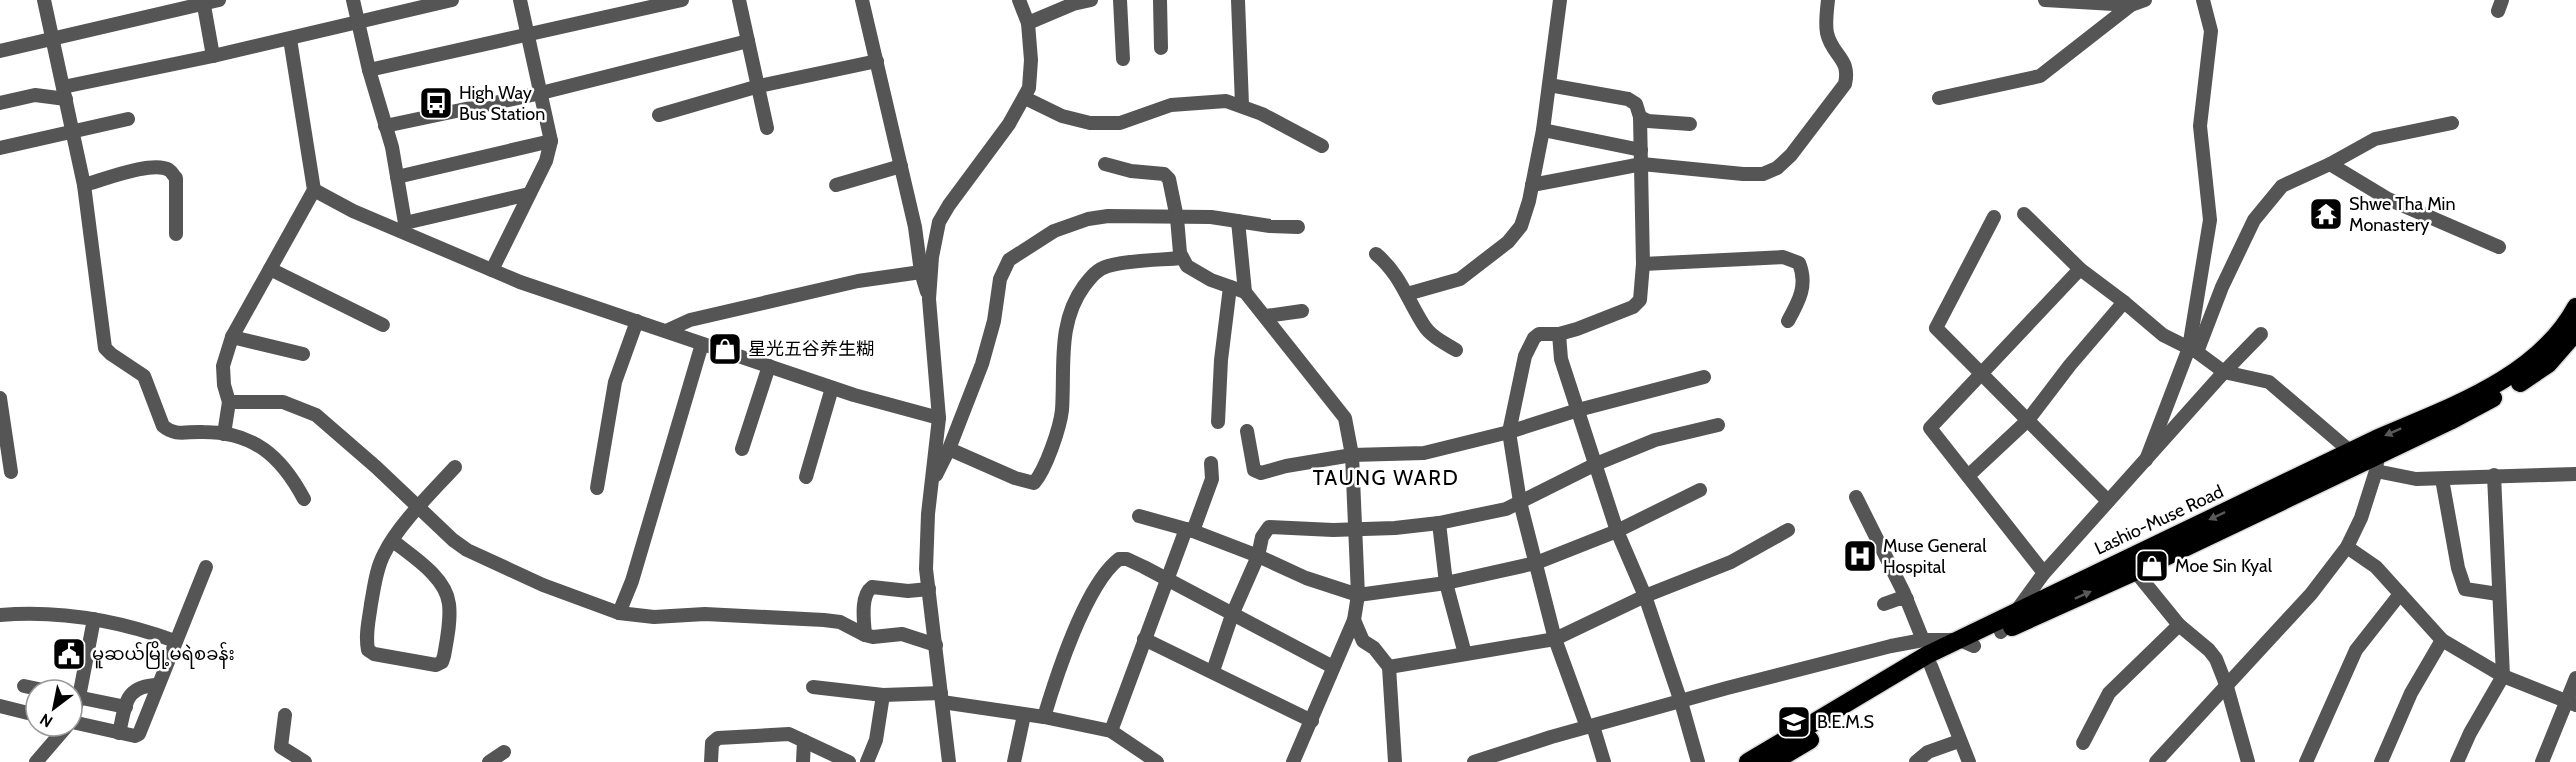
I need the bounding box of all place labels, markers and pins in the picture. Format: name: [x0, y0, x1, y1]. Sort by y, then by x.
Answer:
place label: High Way Bus Station: [459, 82, 545, 125]
bus stop icon: High Way Bus Station: [418, 85, 454, 121]
place label: Shwe Tha Min Monastery: [2349, 193, 2456, 236]
temple icon: Shwe Tha Min Monastery: [2308, 196, 2344, 232]
shop icon: 星光五谷养生糊: [707, 331, 743, 367]
place label: 星光五谷养生糊: [748, 338, 874, 360]
place label: Muse General Hospital: [1883, 535, 1987, 578]
hospital icon: Muse General Hospital: [1842, 538, 1878, 574]
shop icon: Moe Sin Kyal: [2134, 548, 2170, 584]
place label: Moe Sin Kyal: [2175, 555, 2273, 577]
public building icon: မူဆယ်မြို့မရဲစခန်း: [51, 636, 87, 672]
place label: မူဆယ်မြို့မရဲစခန်း: [92, 640, 235, 669]
school or university icon: B.E.M.S: [1776, 704, 1812, 740]
place label: B.E.M.S: [1817, 711, 1874, 733]

